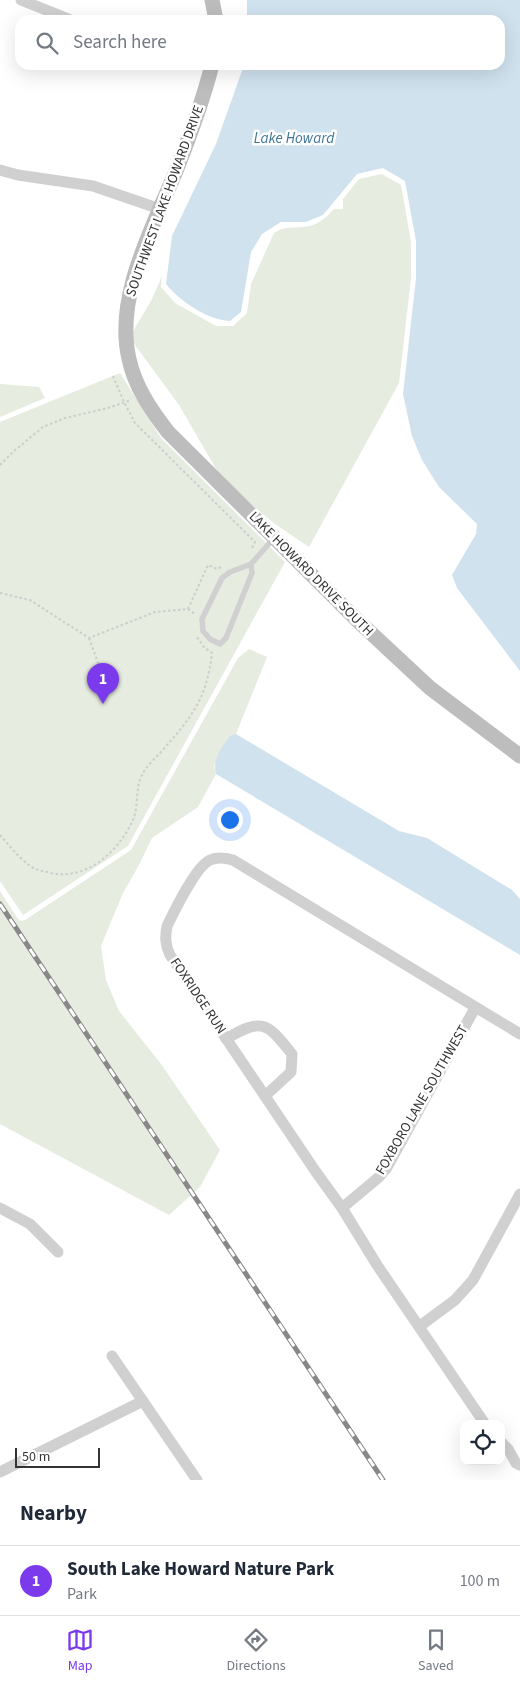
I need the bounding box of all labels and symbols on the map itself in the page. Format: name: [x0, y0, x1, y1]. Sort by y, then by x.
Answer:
street label: SOUTHWEST LAKE HOWARD DRIVE: [121, 103, 209, 299]
water label: Lake Howard: [254, 128, 335, 149]
street label: LAKE HOWARD DRIVE SOUTH: [244, 507, 378, 641]
pin: 1: [87, 663, 119, 704]
your location: [217, 807, 243, 833]
street label: FOXRIDGE RUN: [165, 954, 231, 1038]
street label: FOXBORO LANE SOUTHWEST: [371, 1021, 473, 1179]
scale bar: [15, 1445, 100, 1468]

